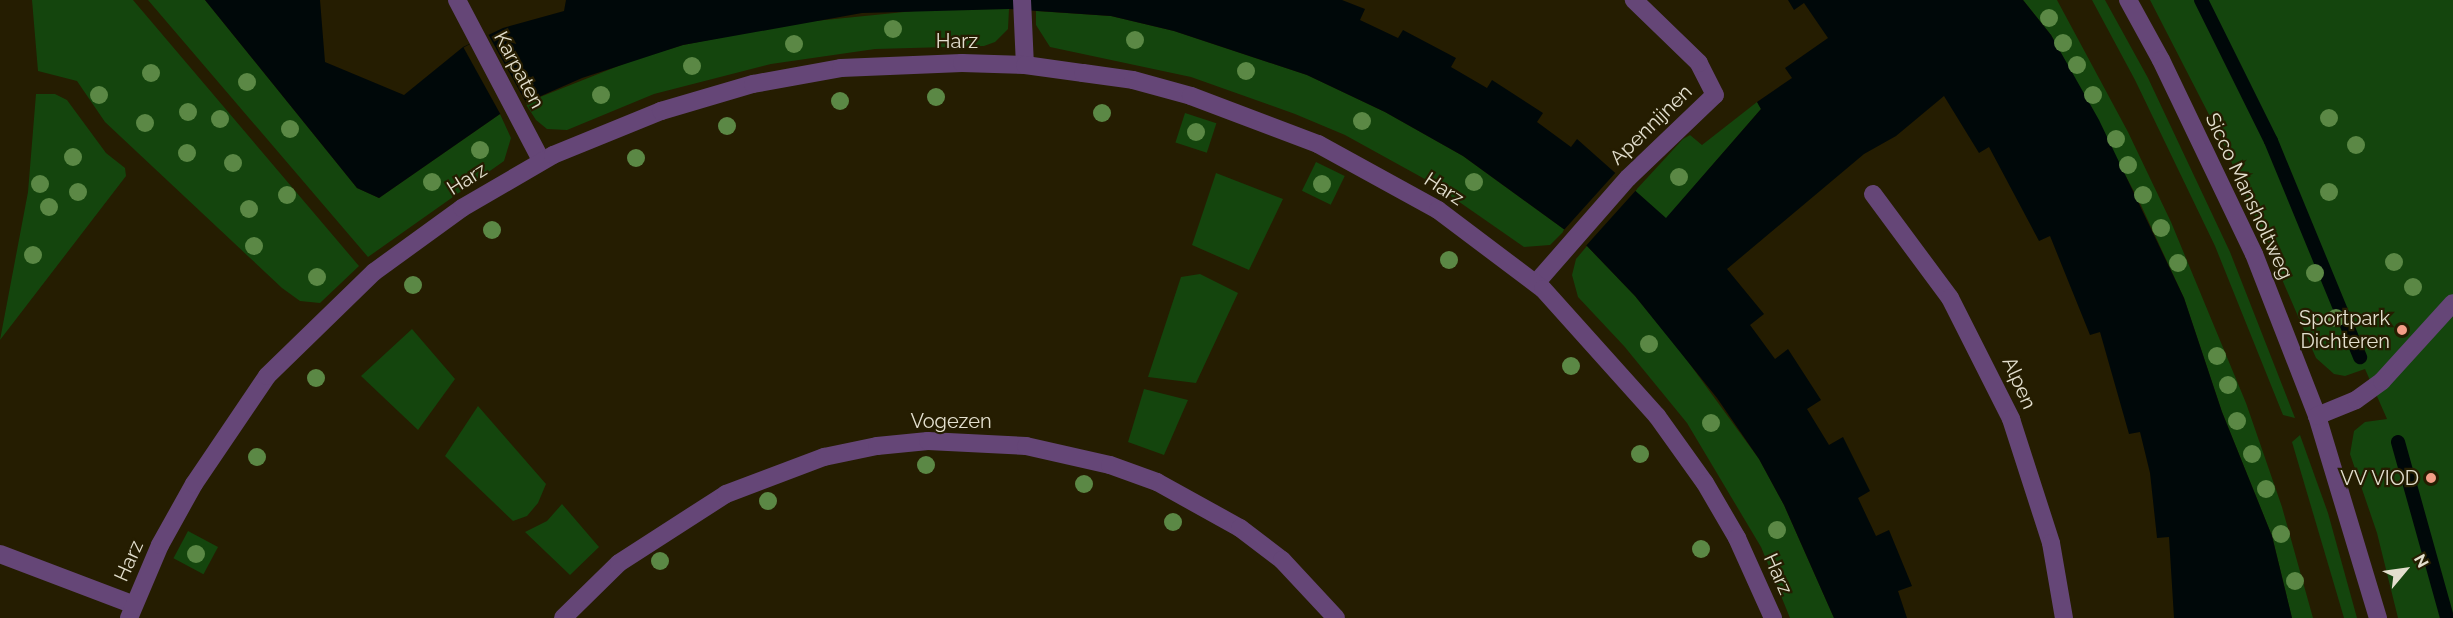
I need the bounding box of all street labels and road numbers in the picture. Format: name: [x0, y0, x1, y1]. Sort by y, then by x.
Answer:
street label: Karpaten: [489, 27, 549, 113]
street label: Harz: [936, 29, 978, 53]
street label: Apennijnen: [1605, 80, 1697, 170]
street label: Sicco Mansholtweg: [2200, 109, 2298, 283]
street label: Harz: [443, 158, 491, 200]
street label: Harz: [1420, 167, 1468, 211]
street label: Alpen: [1997, 353, 2041, 413]
street label: Vogezen: [910, 409, 992, 433]
street label: Harz: [109, 537, 149, 585]
street label: Harz: [1758, 550, 1798, 598]

